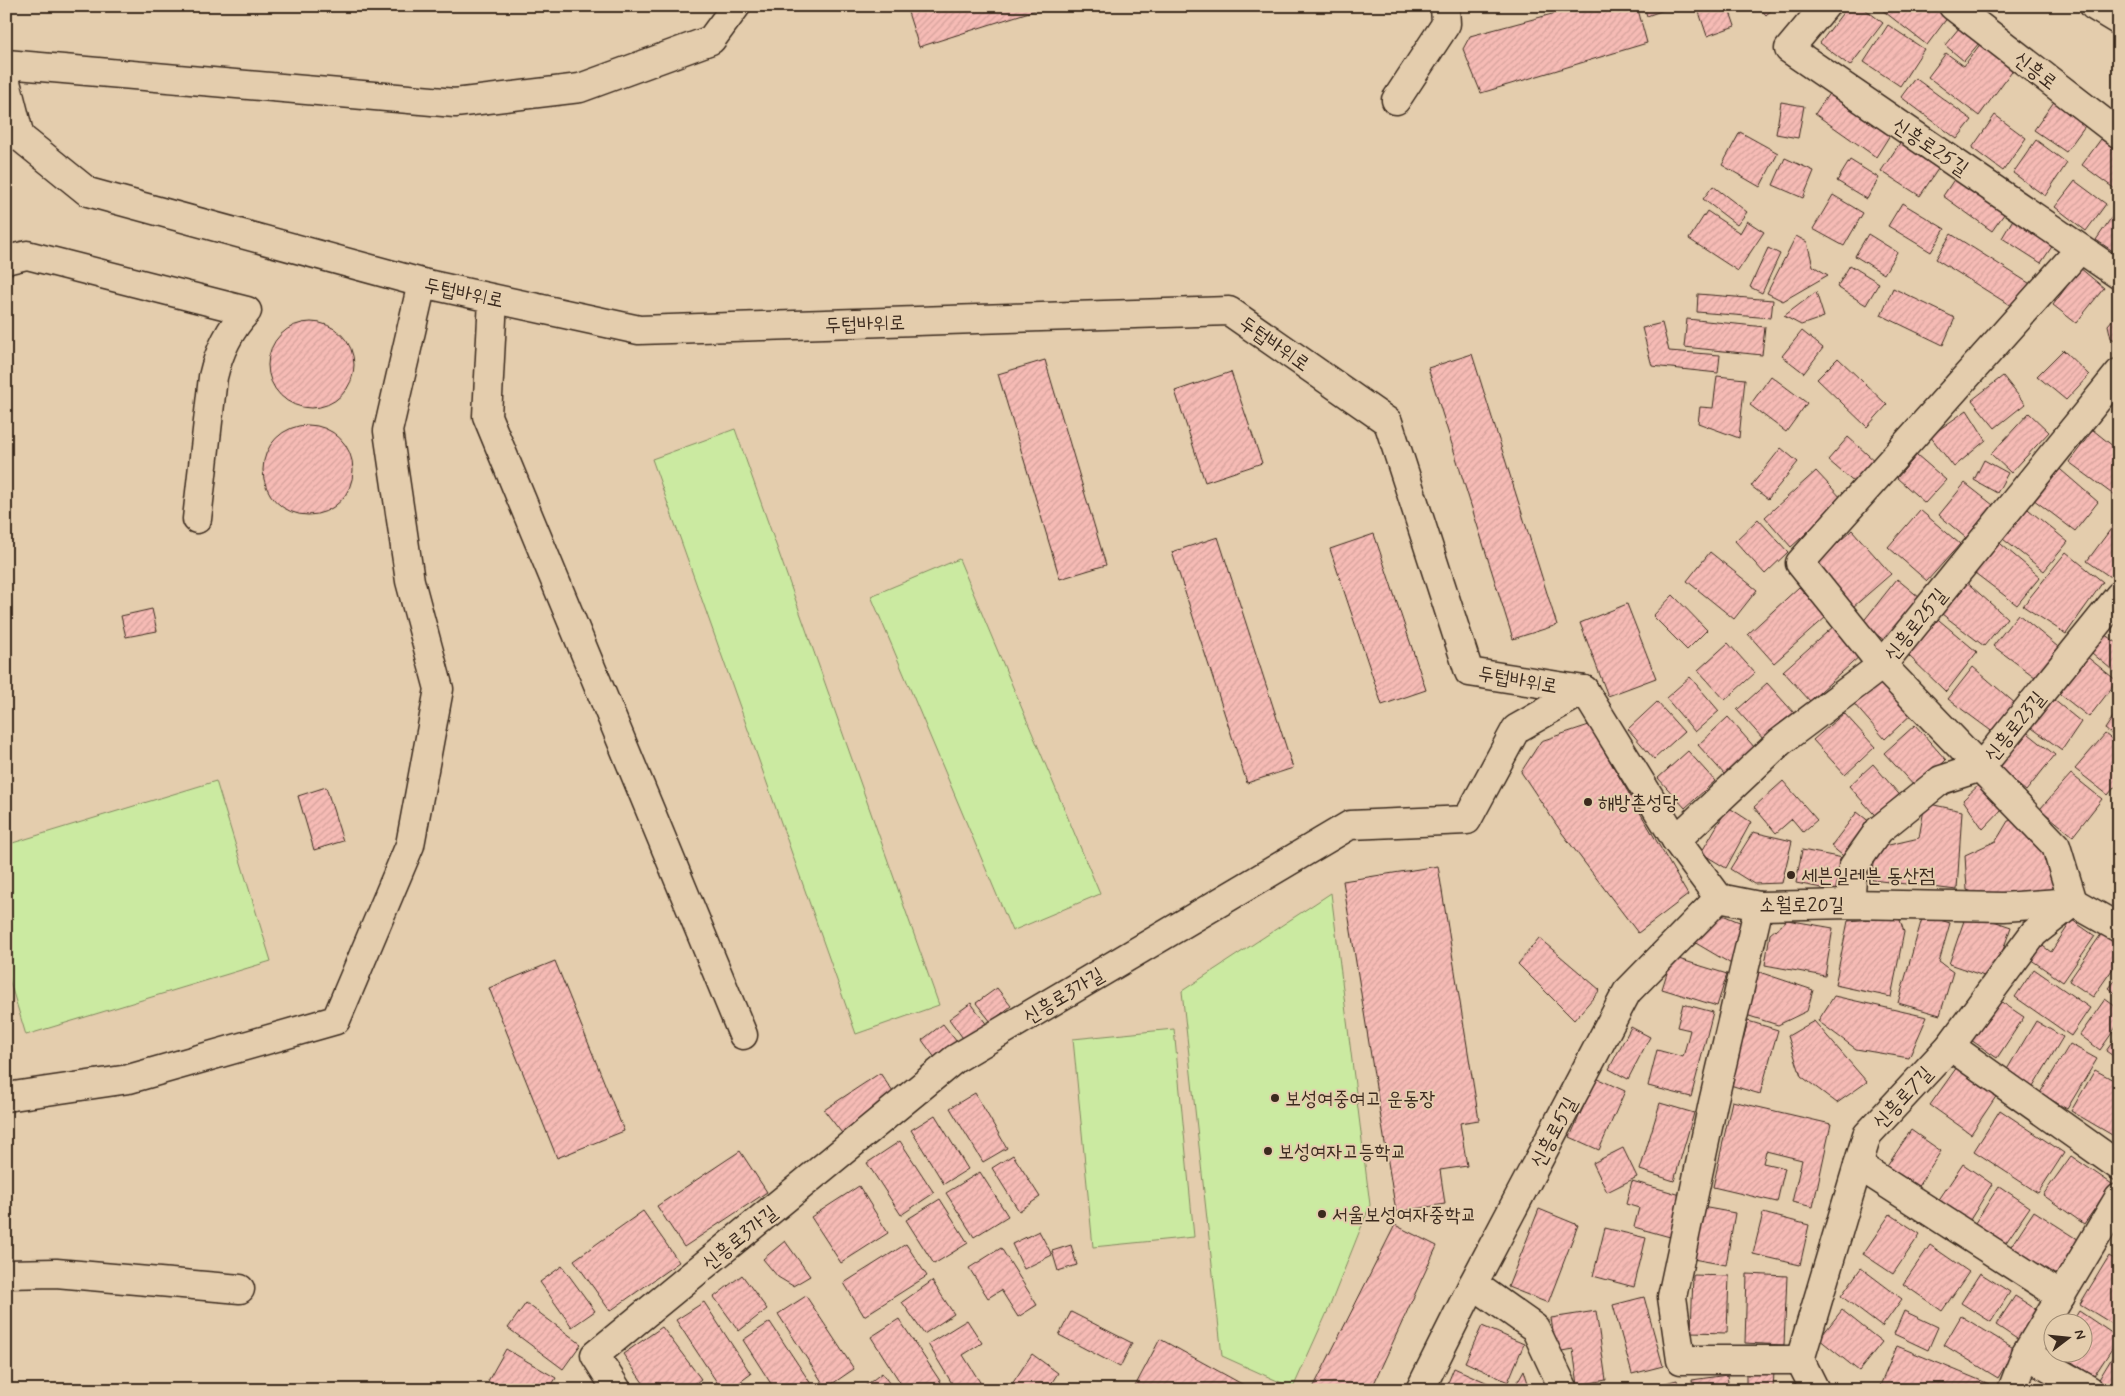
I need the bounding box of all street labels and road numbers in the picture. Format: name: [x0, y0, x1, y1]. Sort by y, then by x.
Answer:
street label: 신흥로: [2008, 46, 2062, 97]
street label: 신흥로25길: [1887, 112, 1973, 183]
street label: 두텁바위로: [422, 272, 506, 315]
street label: 두텁바위로: [824, 310, 906, 339]
street label: 두텁바위로: [1233, 310, 1315, 378]
street label: 신흥로25길: [1879, 583, 1954, 667]
street label: 두텁바위로: [1476, 660, 1560, 701]
street label: 신흥로23길: [1978, 686, 2052, 768]
street label: 소월로20길: [1759, 892, 1845, 919]
street label: 신흥로3가길: [1018, 962, 1109, 1031]
street label: 신흥로7길: [1867, 1061, 1939, 1135]
street label: 신흥로5길: [1524, 1093, 1584, 1173]
street label: 신흥로3가길: [697, 1200, 783, 1277]

